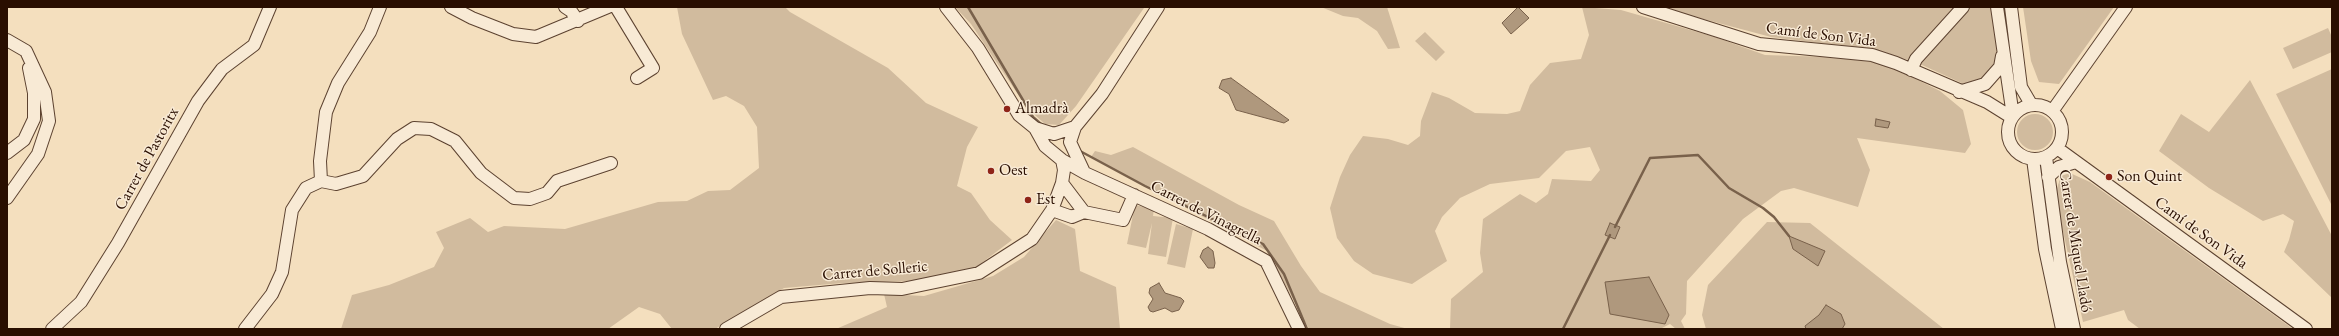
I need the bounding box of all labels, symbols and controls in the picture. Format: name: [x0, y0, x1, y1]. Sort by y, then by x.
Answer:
street label: Camí de Son Vida: [1765, 19, 1877, 51]
place label: Almadrà: [1015, 99, 1069, 119]
street label: Carrer de Pastoritx: [111, 104, 183, 214]
marker: Almadrà: [1002, 104, 1012, 114]
place label: Oest: [999, 161, 1028, 181]
marker: Oest: [986, 166, 996, 176]
place label: Son Quint: [2117, 167, 2182, 187]
street label: Carrer de Miquel Lladó: [2054, 168, 2096, 314]
marker: Son Quint: [2104, 172, 2114, 182]
street label: Carrer de Vinagrella: [1147, 177, 1265, 249]
place label: Est: [1036, 190, 1055, 210]
street label: Camí de Son Vida: [2151, 193, 2251, 273]
marker: Est: [1023, 195, 1033, 205]
street label: Carrer de Solleric: [822, 257, 928, 285]

